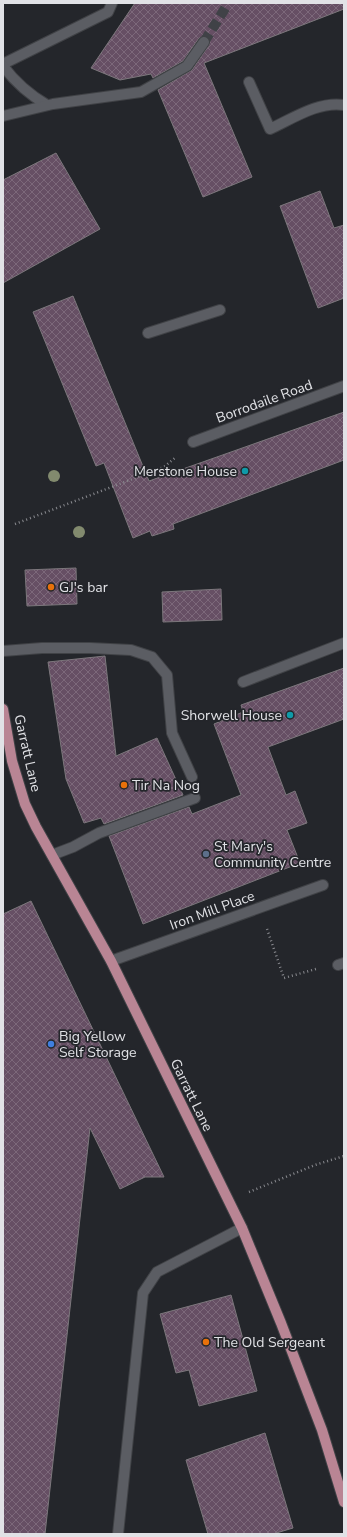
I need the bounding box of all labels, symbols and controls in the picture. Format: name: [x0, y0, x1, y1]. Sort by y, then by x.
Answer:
street label: Borrodaile Road: [213, 375, 315, 428]
place label: Merstone House: [134, 462, 237, 481]
marker: Merstone House: [240, 466, 250, 476]
place label: GJ's bar: [59, 578, 108, 597]
marker: GJ's bar: [46, 582, 56, 592]
place label: Shorwell House: [181, 706, 282, 725]
marker: Shorwell House: [285, 710, 295, 720]
street label: Garratt Lane: [9, 713, 46, 794]
place label: Tir Na Nog: [132, 776, 200, 795]
marker: Tir Na Nog: [119, 780, 129, 790]
place label: St Mary's Community Centre: [214, 837, 331, 872]
marker: St Mary's Community Centre: [201, 849, 211, 859]
street label: Iron Mill Place: [167, 886, 257, 935]
place label: Big Yellow Self Storage: [59, 1027, 137, 1062]
marker: Big Yellow Self Storage: [46, 1039, 56, 1049]
street label: Garratt Lane: [166, 1056, 217, 1135]
place label: The Old Sergeant: [214, 1333, 325, 1352]
marker: The Old Sergeant: [201, 1337, 211, 1347]

